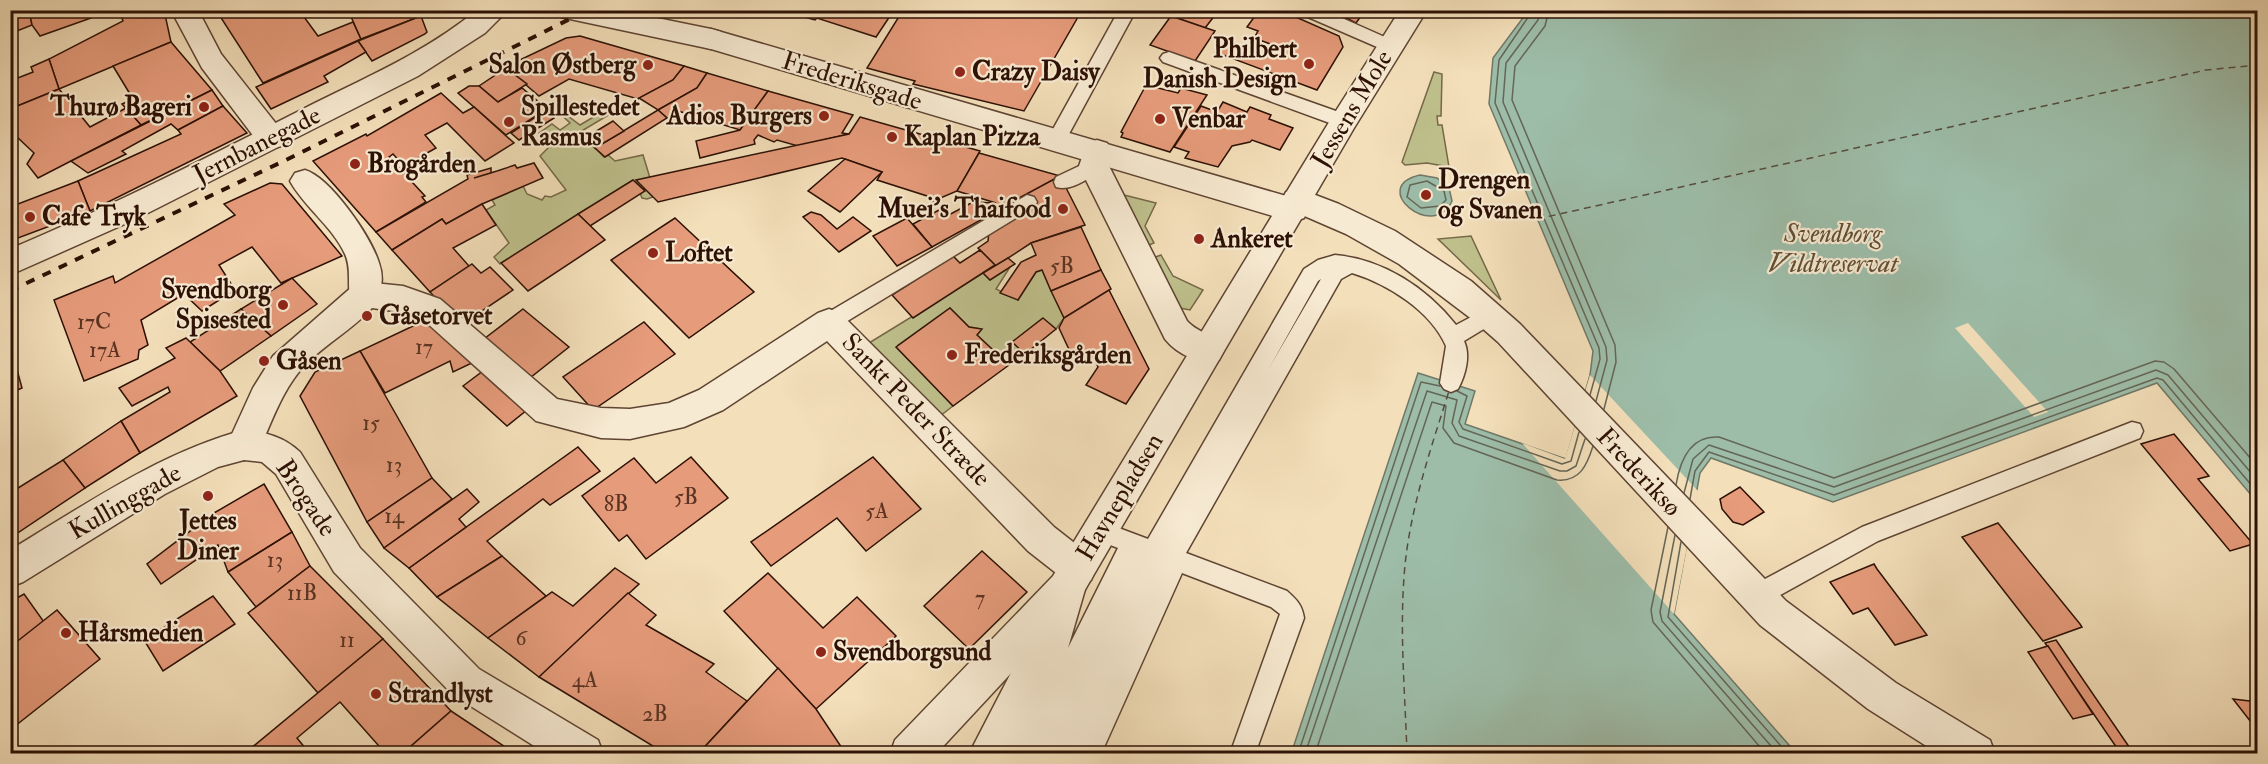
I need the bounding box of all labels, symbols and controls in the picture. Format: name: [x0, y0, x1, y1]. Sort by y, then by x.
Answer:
place label: Philbert Danish Design: [1143, 33, 1298, 96]
street label: Jessens Mole: [1304, 44, 1400, 175]
street label: Frederiksgade: [778, 45, 926, 117]
place label: Salon Østberg: [488, 49, 637, 82]
place label: Crazy Daisy: [972, 56, 1101, 89]
marker: Philbert Danish Design: [1302, 57, 1316, 71]
marker: Salon Østberg: [641, 58, 655, 72]
marker: Crazy Daisy: [953, 65, 967, 79]
place label: Thurø Bageri: [49, 91, 192, 124]
place label: Spillestedet Rasmus: [521, 91, 640, 153]
street label: Jernbanegade: [187, 99, 326, 191]
marker: Thurø Bageri: [197, 100, 211, 114]
place label: Adios Burgers: [666, 100, 812, 133]
place label: Venbar: [1171, 103, 1246, 135]
marker: Adios Burgers: [817, 109, 831, 123]
marker: Venbar: [1153, 112, 1167, 126]
marker: Spillestedet Rasmus: [502, 115, 516, 129]
place label: Kaplan Pizza: [904, 121, 1041, 154]
marker: Kaplan Pizza: [885, 130, 899, 144]
place label: Brogården: [367, 148, 477, 181]
marker: Brogården: [348, 157, 362, 171]
place label: Drengen og Svanen: [1438, 164, 1543, 227]
marker: Drengen og Svanen: [1419, 188, 1433, 202]
place label: Muei's Thaifood: [877, 193, 1051, 225]
place label: Cafe Tryk: [42, 201, 147, 234]
marker: Muei's Thaifood: [1056, 202, 1070, 216]
marker: Cafe Tryk: [23, 210, 37, 224]
park label: Svendborg Vildtreservat: [1768, 218, 1899, 280]
place label: Ankeret: [1210, 223, 1293, 255]
marker: Ankeret: [1192, 232, 1206, 246]
place label: Loftet: [665, 237, 733, 269]
marker: Loftet: [646, 246, 660, 260]
house number: 5B: [1050, 252, 1074, 280]
place label: Svendborg Spisested: [161, 274, 272, 337]
marker: Svendborg Spisested: [276, 298, 290, 312]
place label: Gåsetorvet: [379, 300, 493, 332]
house number: 17C: [77, 308, 111, 336]
marker: Gåsetorvet: [360, 309, 374, 323]
street label: Sankt Peder Stræde: [835, 327, 997, 493]
house number: 17: [415, 333, 433, 361]
house number: 17A: [89, 336, 121, 364]
place label: Frederiksgården: [964, 339, 1132, 372]
place label: Gåsen: [276, 345, 342, 377]
marker: Frederiksgården: [945, 348, 959, 362]
marker: Gåsen: [257, 354, 271, 368]
house number: 15: [362, 409, 380, 437]
street label: Frederiksø: [1590, 421, 1688, 523]
street label: Havnepladsen: [1069, 427, 1171, 567]
house number: 13: [386, 451, 402, 479]
street label: Brogade: [269, 453, 343, 543]
street label: Kullinggade: [63, 457, 187, 547]
house number: 5B: [674, 483, 698, 511]
marker: Jettes Diner: [201, 489, 215, 503]
house number: 8B: [604, 490, 628, 518]
house number: 5A: [865, 497, 889, 525]
house number: 14: [384, 502, 405, 530]
place label: Jettes Diner: [177, 505, 239, 567]
house number: 13: [267, 546, 283, 574]
house number: 11B: [287, 579, 317, 607]
house number: 7: [975, 584, 985, 612]
place label: Hårsmedien: [78, 617, 204, 649]
house number: 6: [515, 624, 528, 652]
marker: Hårsmedien: [59, 626, 73, 640]
house number: 11: [339, 626, 355, 654]
place label: Svendborgsund: [833, 636, 991, 669]
marker: Svendborgsund: [814, 645, 828, 659]
house number: 4A: [572, 666, 598, 694]
place label: Strandlyst: [388, 678, 493, 711]
marker: Strandlyst: [369, 687, 383, 701]
house number: 2B: [642, 700, 668, 728]

